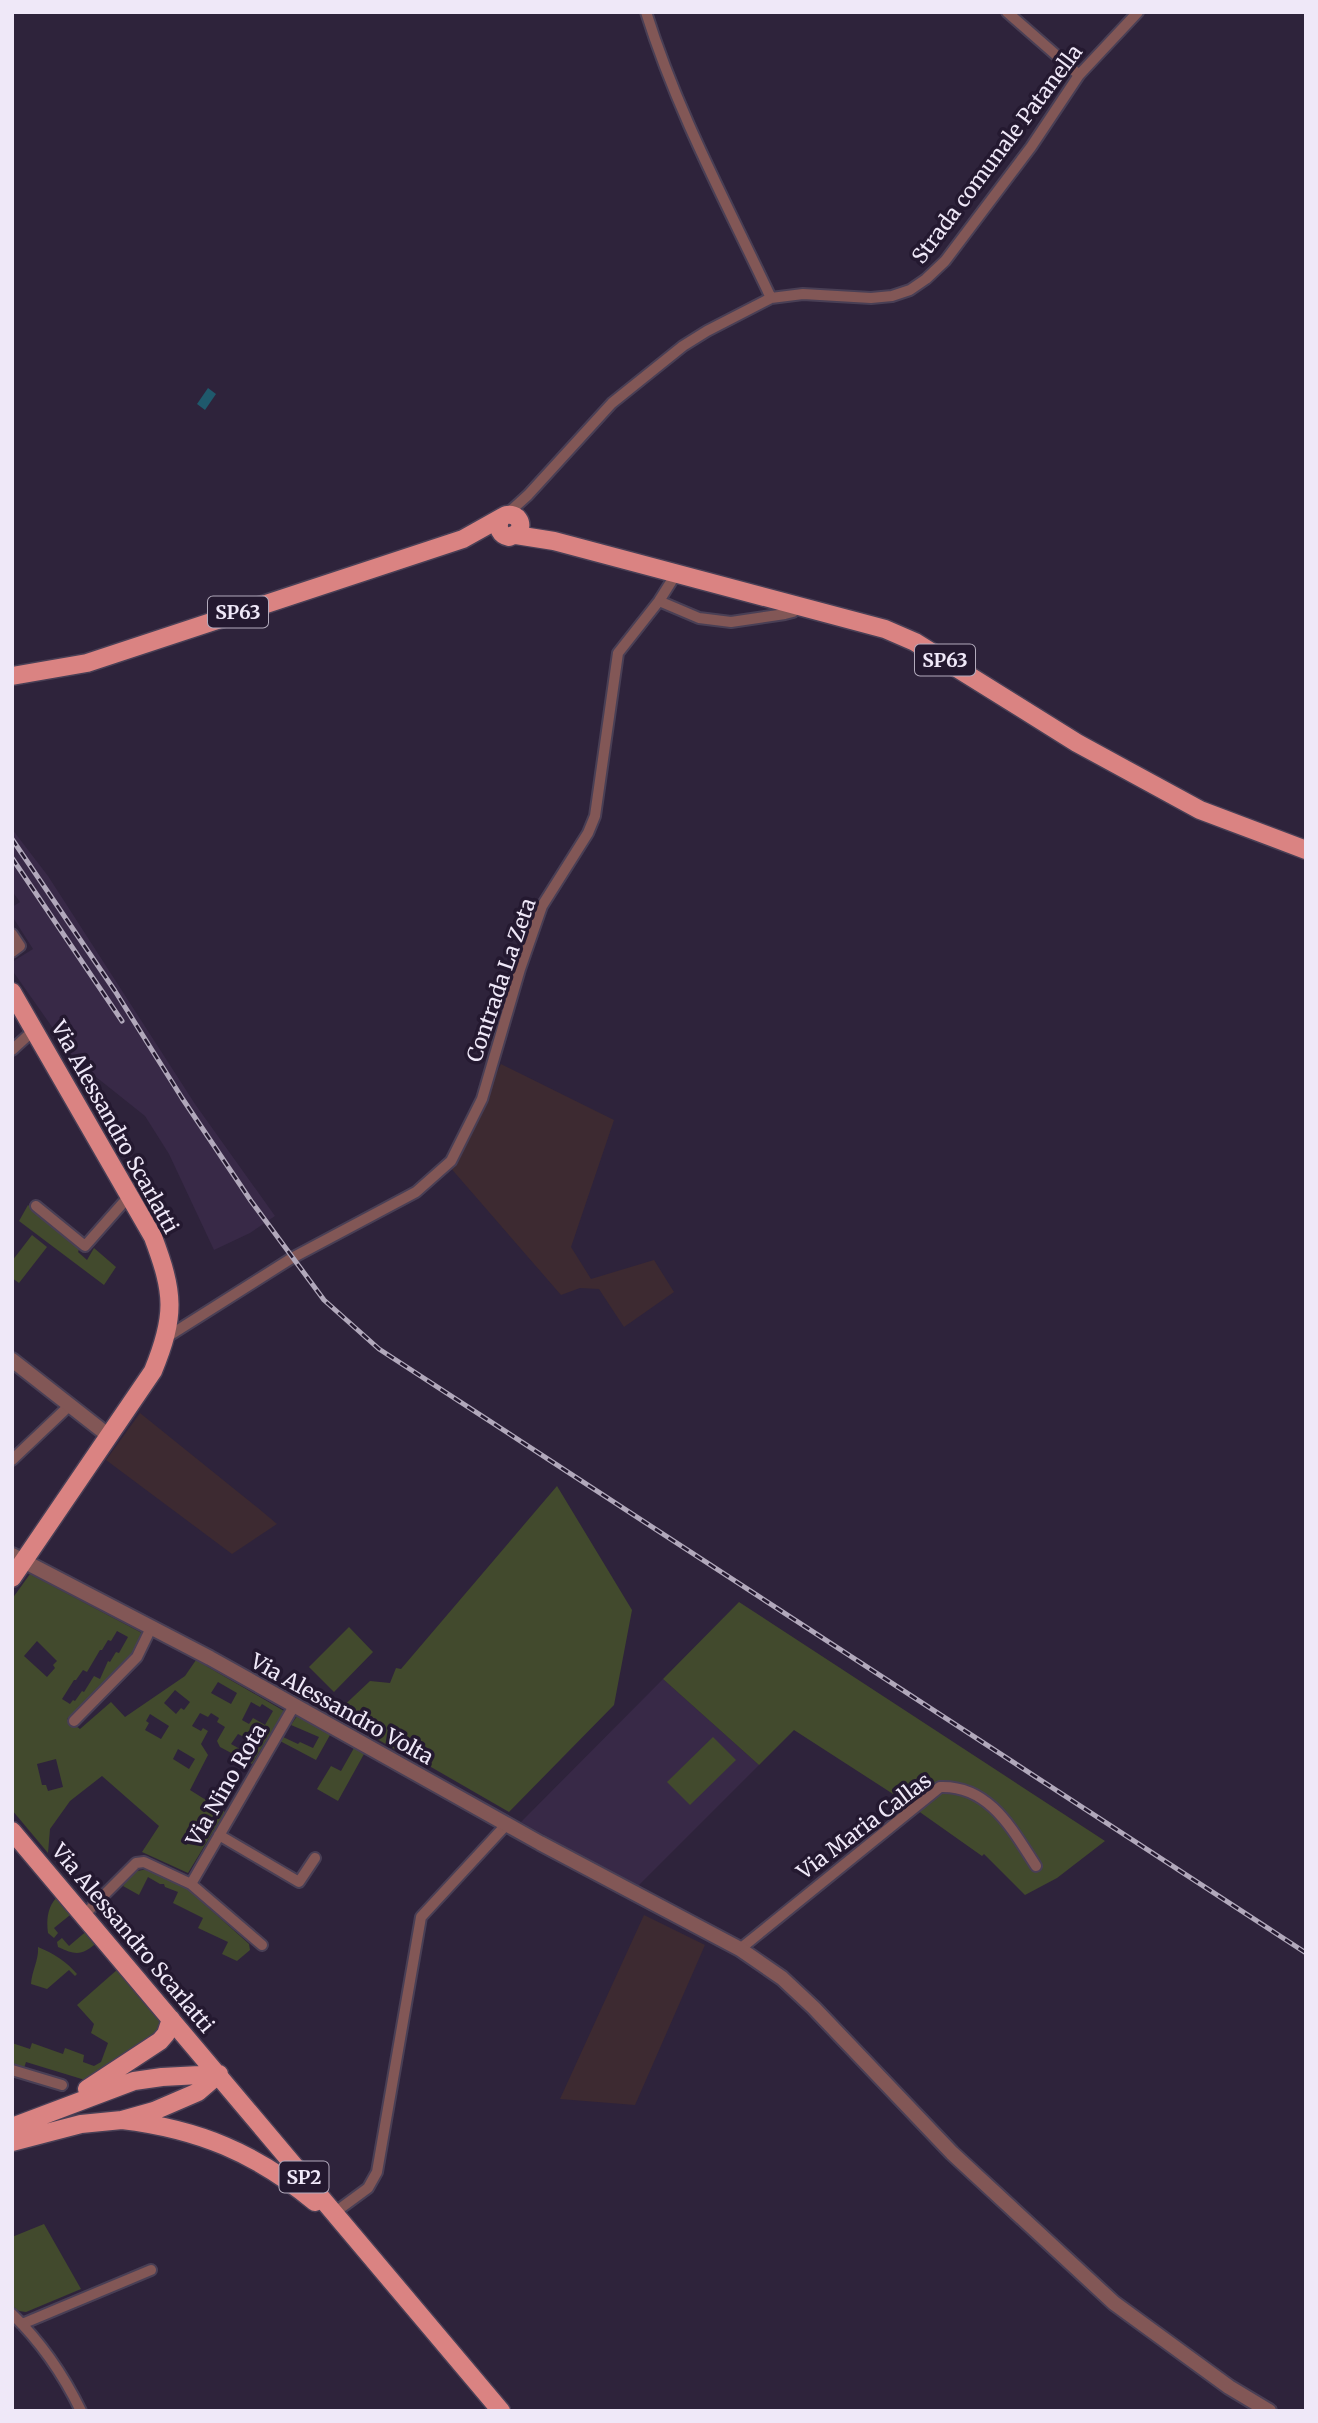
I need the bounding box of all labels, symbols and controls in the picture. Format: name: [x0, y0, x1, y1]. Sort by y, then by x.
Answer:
street label: Strada comunale Patanella: [906, 39, 1088, 269]
road number: SP63: [208, 596, 268, 628]
road number: SP63: [915, 645, 975, 676]
street label: Contrada La Zeta: [460, 895, 542, 1065]
street label: Via Alessandro Scarlatti: [45, 1015, 185, 1238]
street label: Via Alessandro Volta: [245, 1647, 438, 1771]
street label: Via Nino Rota: [180, 1719, 272, 1852]
street label: Via Maria Callas: [791, 1767, 937, 1886]
street label: Via Alessandro Scarlatti: [45, 1837, 220, 2038]
road number: SP2: [280, 2162, 328, 2192]

